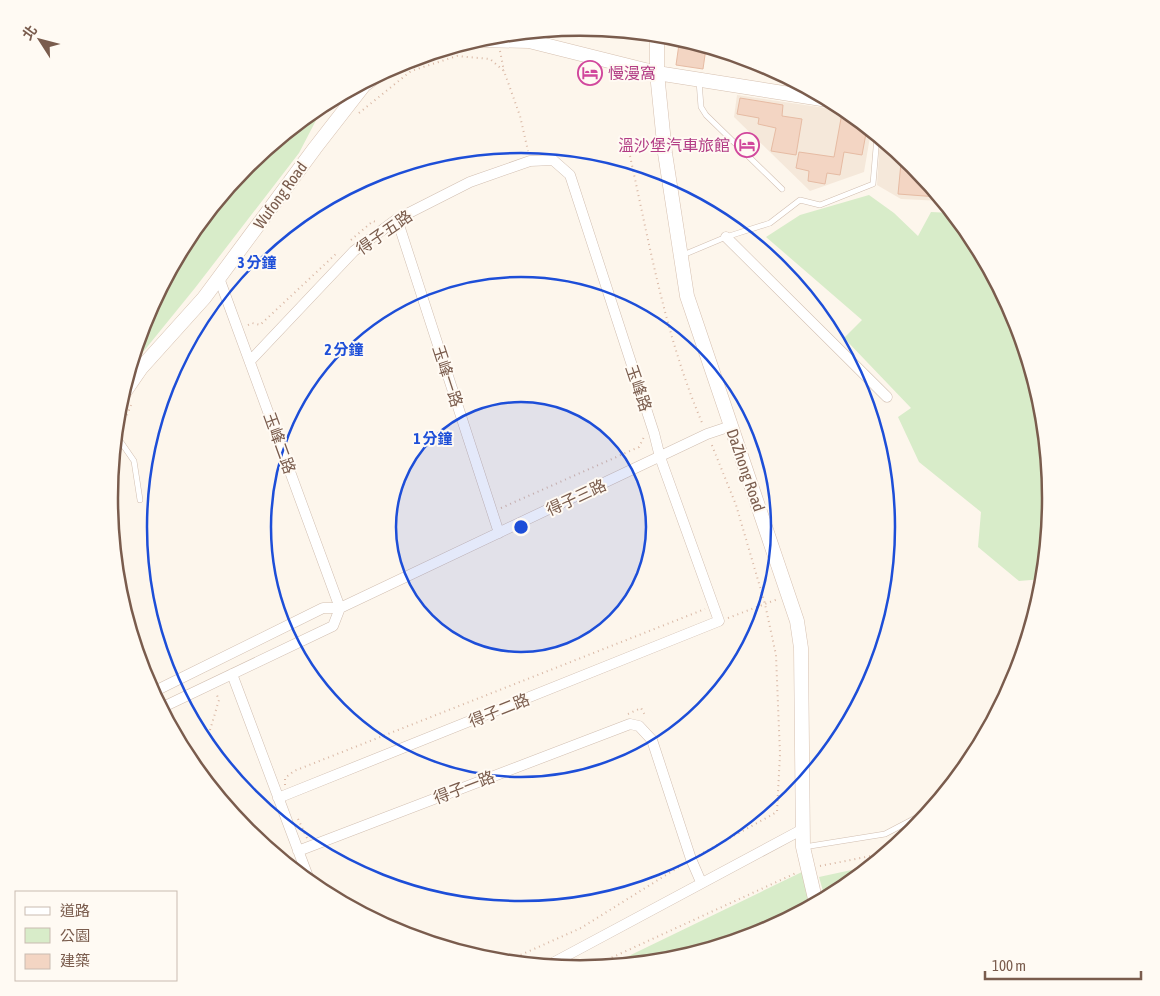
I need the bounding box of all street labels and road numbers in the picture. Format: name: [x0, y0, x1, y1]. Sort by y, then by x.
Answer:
street label: Wufong Road: [250, 158, 311, 233]
street label: 得子五路: [353, 206, 415, 258]
street label: 玉峰一路: [430, 343, 466, 409]
street label: 玉峰路: [623, 362, 655, 414]
street label: 玉峰二路: [261, 410, 299, 476]
street label: DaZhong Road: [723, 426, 769, 514]
street label: 得子三路: [543, 475, 609, 519]
street label: 得子二路: [466, 690, 532, 730]
street label: 得子一路: [431, 767, 497, 807]

